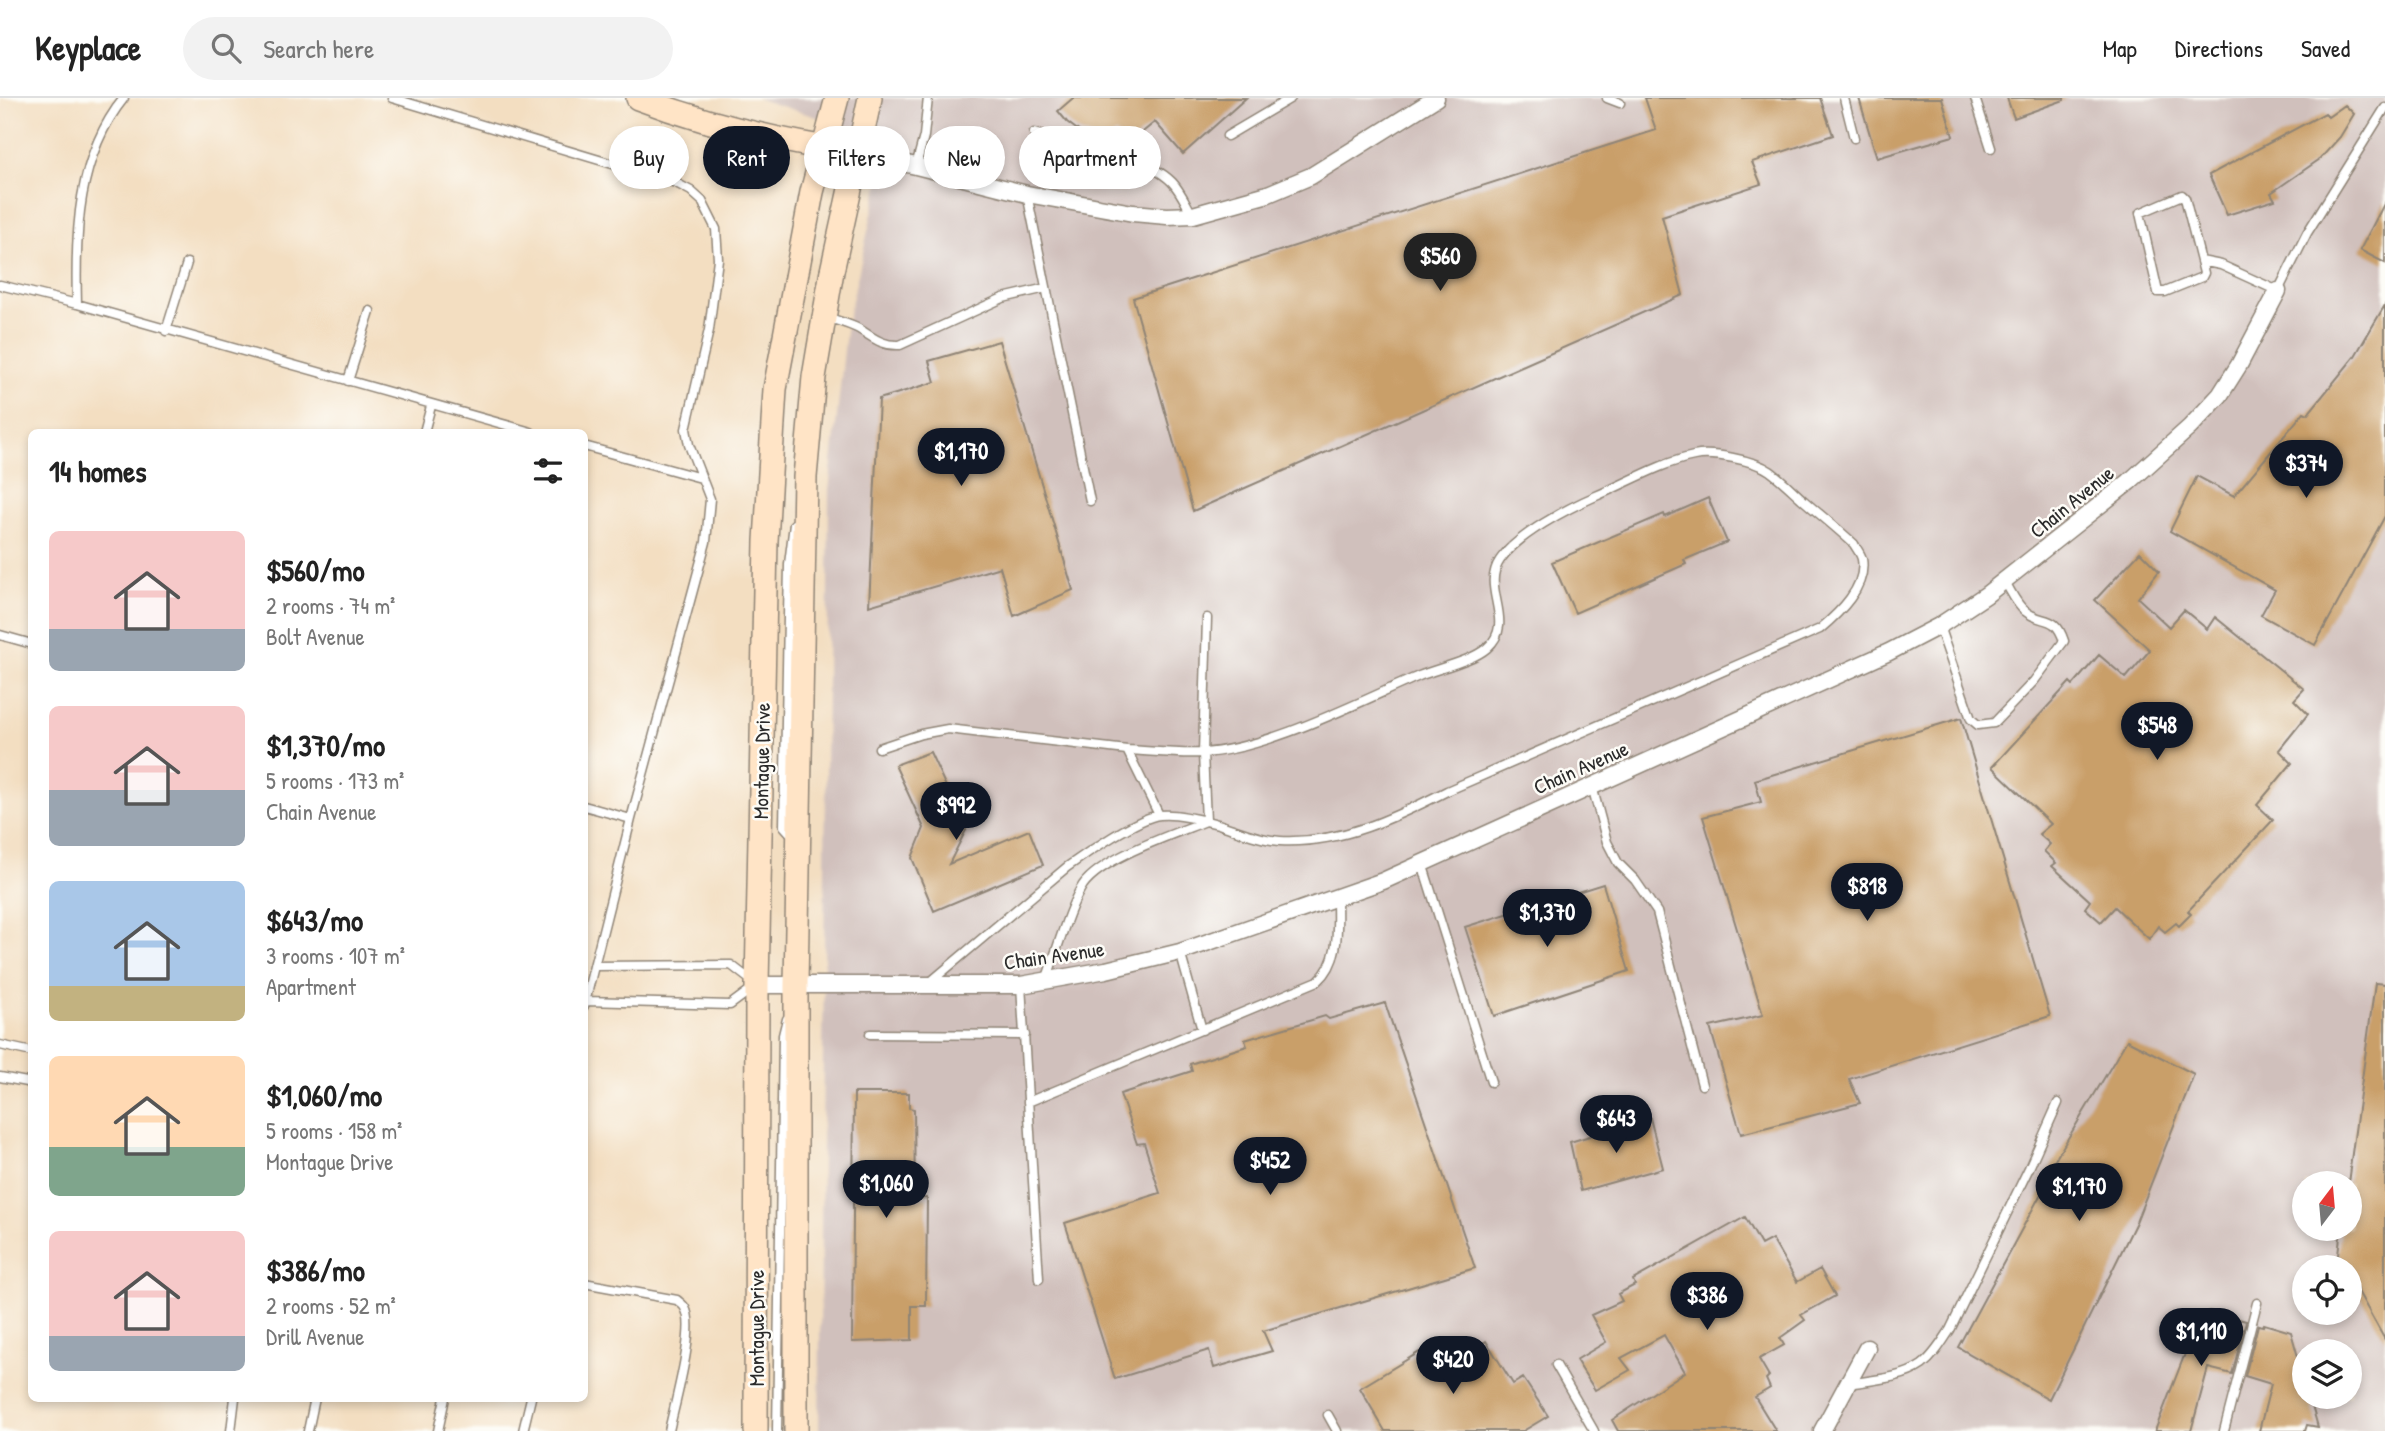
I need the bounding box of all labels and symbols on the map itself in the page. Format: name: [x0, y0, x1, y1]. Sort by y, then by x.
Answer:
pin: $560: [1399, 234, 1481, 293]
pin: $1,170: [904, 428, 1018, 488]
pin: $374: [2265, 440, 2347, 500]
street label: Chain Avenue: [2023, 459, 2120, 545]
pin: $548: [2116, 702, 2198, 762]
street label: Montague Drive: [746, 703, 777, 819]
street label: Chain Avenue: [1529, 734, 1633, 801]
pin: $992: [915, 782, 997, 842]
pin: $818: [1826, 864, 1908, 923]
pin: $1,370: [1490, 890, 1604, 949]
street label: Chain Avenue: [1002, 934, 1106, 977]
pin: $643: [1575, 1096, 1657, 1155]
pin: $452: [1229, 1138, 1311, 1197]
pin: $1,060: [829, 1160, 943, 1220]
pin: $1,170: [2022, 1164, 2136, 1223]
north arrow: [2292, 1171, 2362, 1241]
street label: Montague Drive: [742, 1270, 771, 1386]
pin: $386: [1666, 1272, 1748, 1332]
pin: $1,110: [2144, 1308, 2258, 1368]
pin: $420: [1412, 1336, 1494, 1396]

